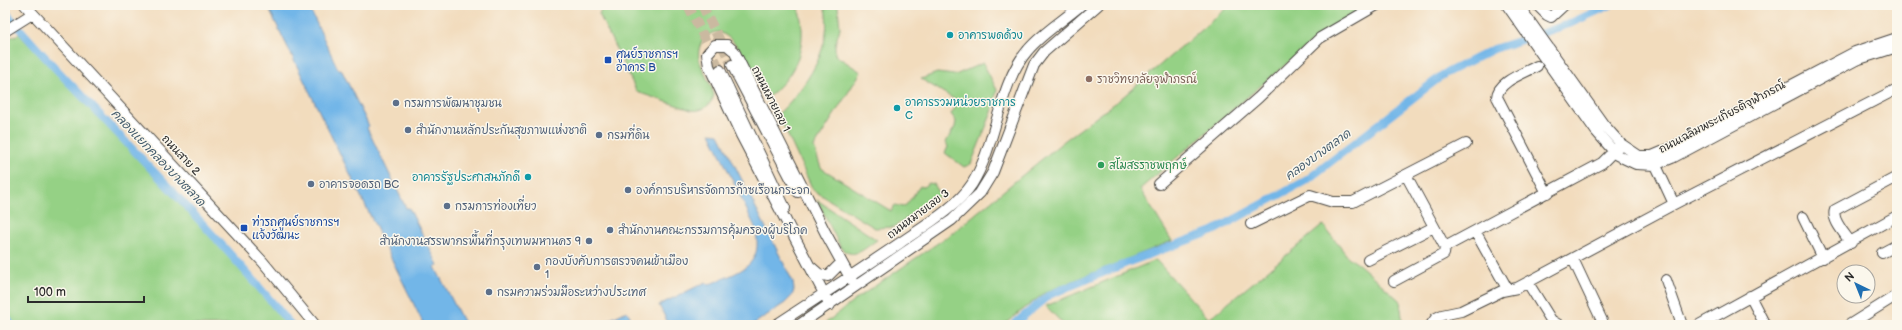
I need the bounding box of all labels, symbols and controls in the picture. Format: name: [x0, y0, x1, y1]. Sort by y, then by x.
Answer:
place label: อาคารพดด้วง: [958, 28, 1023, 42]
marker: อาคารพดด้วง: [945, 30, 955, 40]
place label: ศูนย์ราชการฯ อาคาร B: [616, 46, 679, 74]
marker: ศูนย์ราชการฯ อาคาร B: [603, 55, 613, 65]
street label: ถนนหมายเลข 1: [749, 64, 793, 134]
place label: ราชวิทยาลัยจุฬาภรณ์: [1097, 71, 1197, 88]
marker: ราชวิทยาลัยจุฬาภรณ์: [1084, 74, 1094, 84]
street label: ถนนเฉลิมพระเกียรติจุฬาภรณ์: [1656, 76, 1789, 158]
place label: อาคารรวมหน่วยราชการ C: [905, 94, 1016, 122]
place label: กรมการพัฒนาชุมชน: [404, 96, 503, 112]
marker: กรมการพัฒนาชุมชน: [391, 98, 401, 108]
marker: อาคารรวมหน่วยราชการ C: [892, 103, 902, 113]
water label: คลองแยกคลองบางตลาด: [108, 106, 209, 210]
place label: สำนักงานหลักประกันสุขภาพแห่งชาติ: [416, 122, 587, 139]
place label: กรมที่ดิน: [607, 124, 650, 142]
marker: สำนักงานหลักประกันสุขภาพแห่งชาติ: [403, 125, 413, 135]
water label: คลองบางตลาด: [1282, 126, 1354, 184]
marker: กรมที่ดิน: [594, 130, 604, 140]
street label: ถนนสาย 2: [159, 132, 203, 178]
place label: สโมสรราชพฤกษ์: [1109, 157, 1187, 173]
marker: สโมสรราชพฤกษ์: [1096, 160, 1106, 170]
place label: อาคารรัฐประศาสนภักดี: [412, 170, 520, 185]
marker: อาคารรัฐประศาสนภักดี: [523, 172, 533, 182]
place label: อาคารจอดรถ BC: [319, 178, 399, 191]
marker: อาคารจอดรถ BC: [306, 179, 316, 189]
place label: องค์การบริหารจัดการก๊าซเรือนกระจก: [636, 182, 810, 197]
marker: องค์การบริหารจัดการก๊าซเรือนกระจก: [623, 185, 633, 195]
street label: ถนนหมายเลข 3: [884, 186, 952, 242]
place label: กรมการท่องเที่ยว: [455, 195, 537, 213]
marker: กรมการท่องเที่ยว: [442, 201, 452, 211]
place label: ท่ารถศูนย์ราชการฯ แจ้งวัฒนะ: [252, 214, 340, 242]
place label: สำนักงานคณะกรรมการคุ้มครองผู้บริโภค: [618, 222, 808, 239]
marker: ท่ารถศูนย์ราชการฯ แจ้งวัฒนะ: [239, 223, 249, 233]
marker: สำนักงานคณะกรรมการคุ้มครองผู้บริโภค: [605, 225, 615, 235]
place label: สำนักงานสรรพากรพื้นที่กรุงเทพมหานคร 9: [379, 230, 581, 250]
marker: สำนักงานสรรพากรพื้นที่กรุงเทพมหานคร 9: [584, 236, 594, 246]
place label: กองบังคับการตรวจคนเข้าเมือง 1: [545, 253, 688, 281]
marker: กองบังคับการตรวจคนเข้าเมือง 1: [532, 262, 542, 272]
north arrow: [1836, 264, 1876, 304]
text: N: [1842, 269, 1857, 285]
scale bar: [28, 278, 144, 304]
place label: กรมความร่วมมือระหว่างประเทศ: [497, 284, 647, 299]
text: 100 m: [34, 285, 66, 300]
marker: กรมความร่วมมือระหว่างประเทศ: [484, 287, 494, 297]

